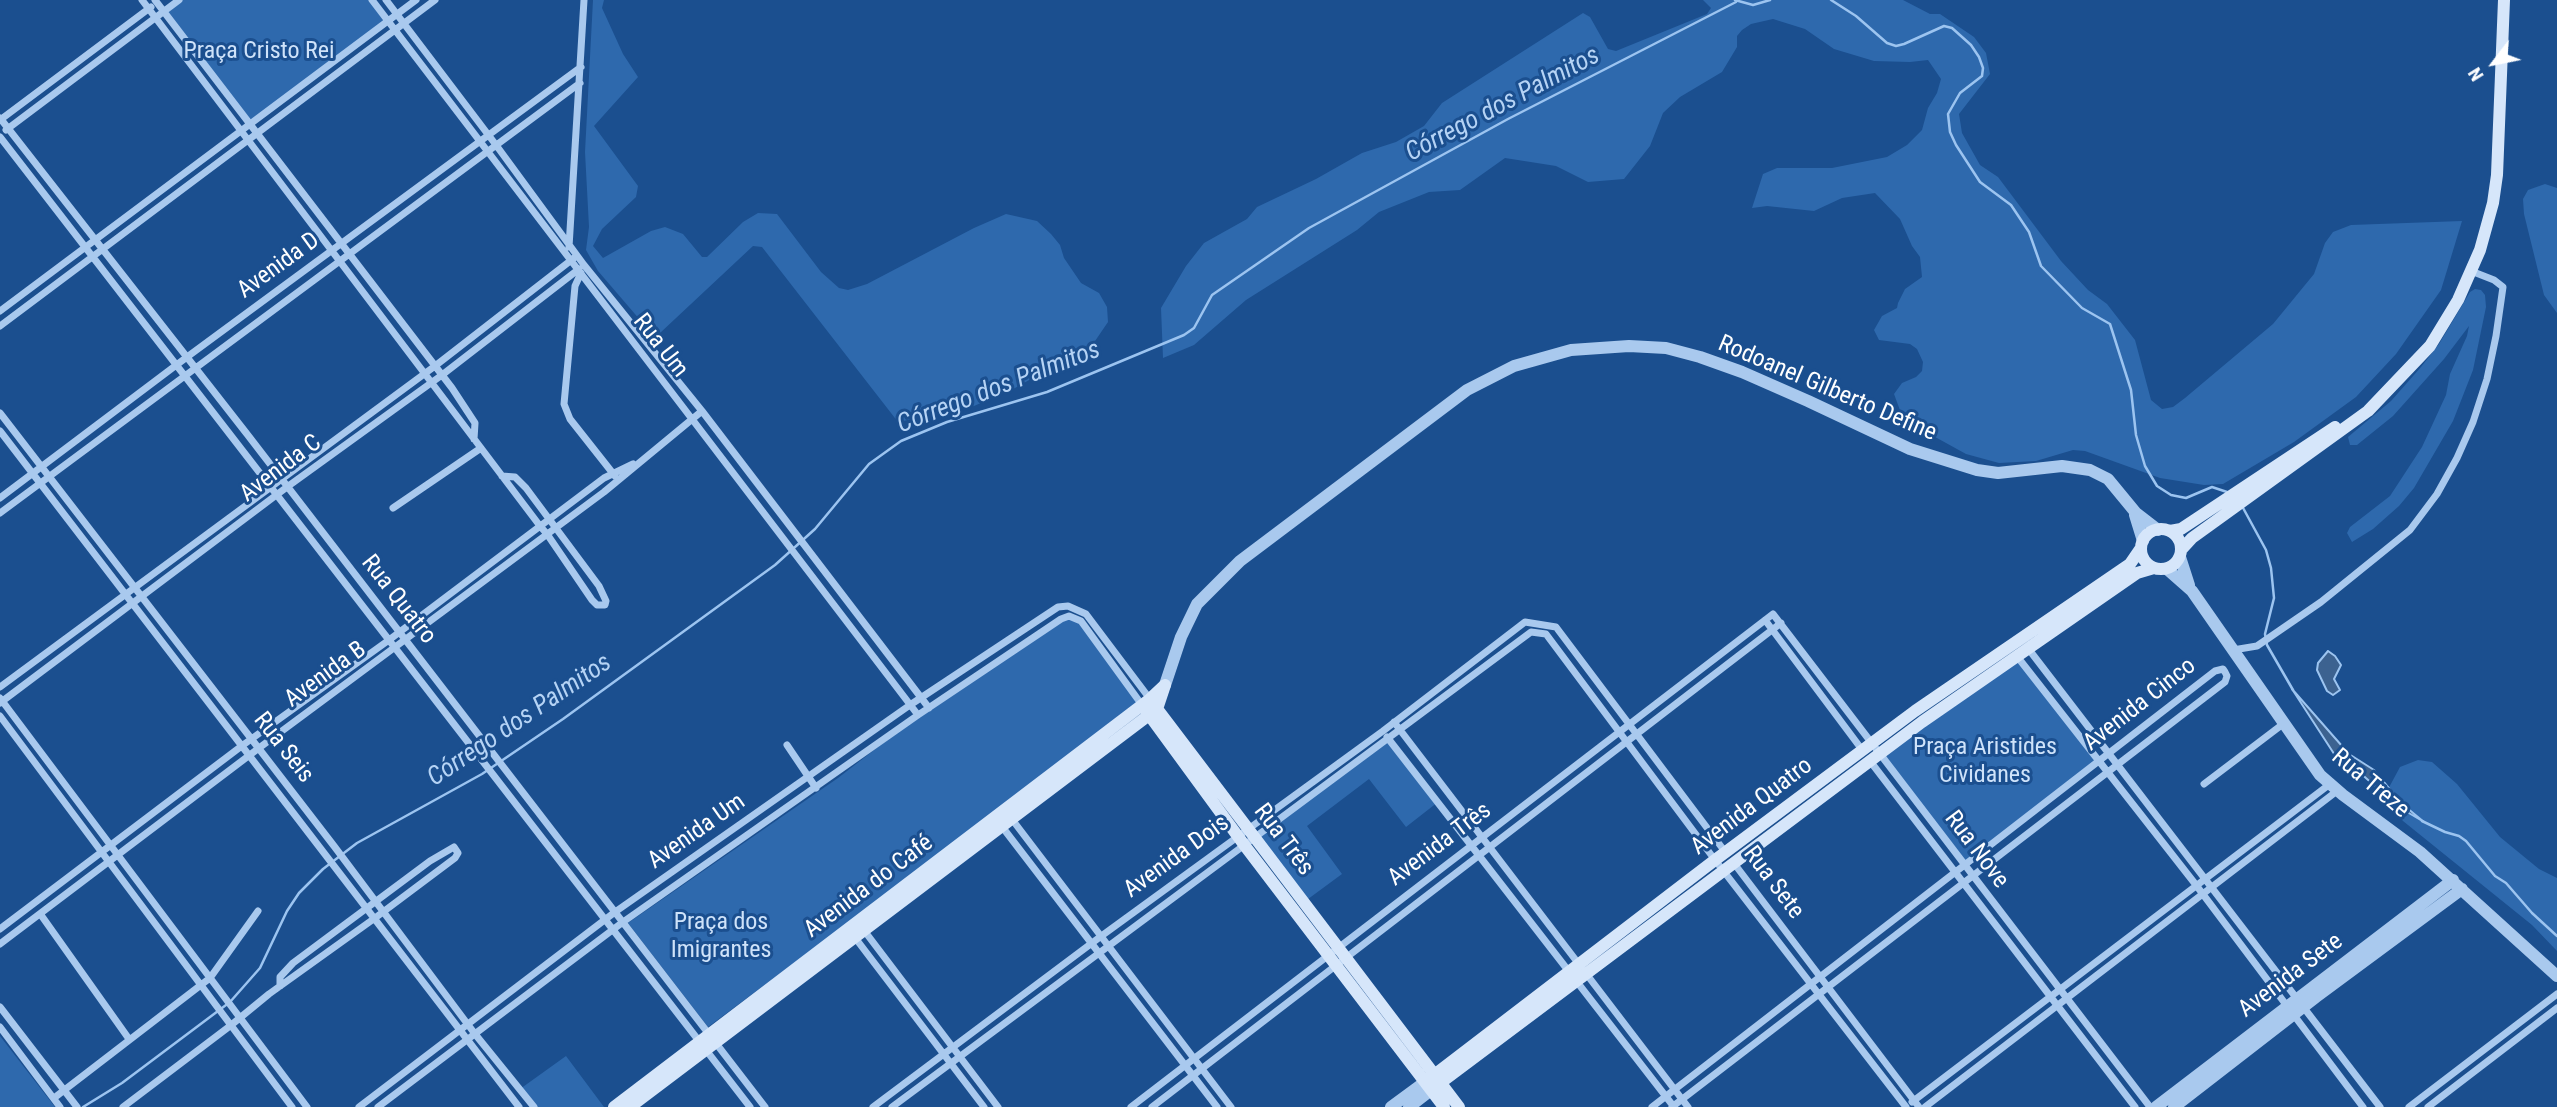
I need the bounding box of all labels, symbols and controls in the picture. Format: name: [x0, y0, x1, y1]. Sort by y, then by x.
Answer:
north arrow: [2459, 28, 2529, 98]
park label: Praça Cristo Rei: [183, 38, 335, 66]
water label: Córrego dos Palmitos: [1401, 41, 1605, 169]
text: N: [2463, 63, 2489, 85]
street label: Avenida D: [232, 227, 326, 305]
street label: Rua Um: [626, 308, 694, 384]
street label: Rodoanel Gilberto Define: [1714, 330, 1940, 448]
water label: Córrego dos Palmitos: [893, 335, 1105, 441]
street label: Avenida C: [235, 429, 327, 509]
street label: Rua Quatro: [354, 550, 442, 650]
street label: Avenida B: [280, 636, 372, 714]
water label: Córrego dos Palmitos: [422, 648, 618, 794]
street label: Avenida Cinco: [2078, 652, 2202, 758]
street label: Rua Seis: [247, 707, 319, 789]
park label: Praça Aristides Cividanes: [1913, 734, 2057, 790]
street label: Rua Treze: [2325, 743, 2415, 825]
street label: Avenida Quatro: [1686, 752, 1818, 862]
street label: Avenida Um: [643, 788, 751, 876]
street label: Avenida Três: [1383, 797, 1497, 893]
street label: Rua Três: [1247, 798, 1319, 882]
street label: Rua Nove: [1938, 806, 2014, 894]
street label: Avenida Dois: [1119, 809, 1235, 905]
street label: Avenida do Café: [799, 829, 939, 945]
street label: Rua Sete: [1736, 841, 1810, 925]
park label: Praça dos Imigrantes: [671, 909, 771, 965]
street label: Avenida Sete: [2233, 928, 2349, 1024]

